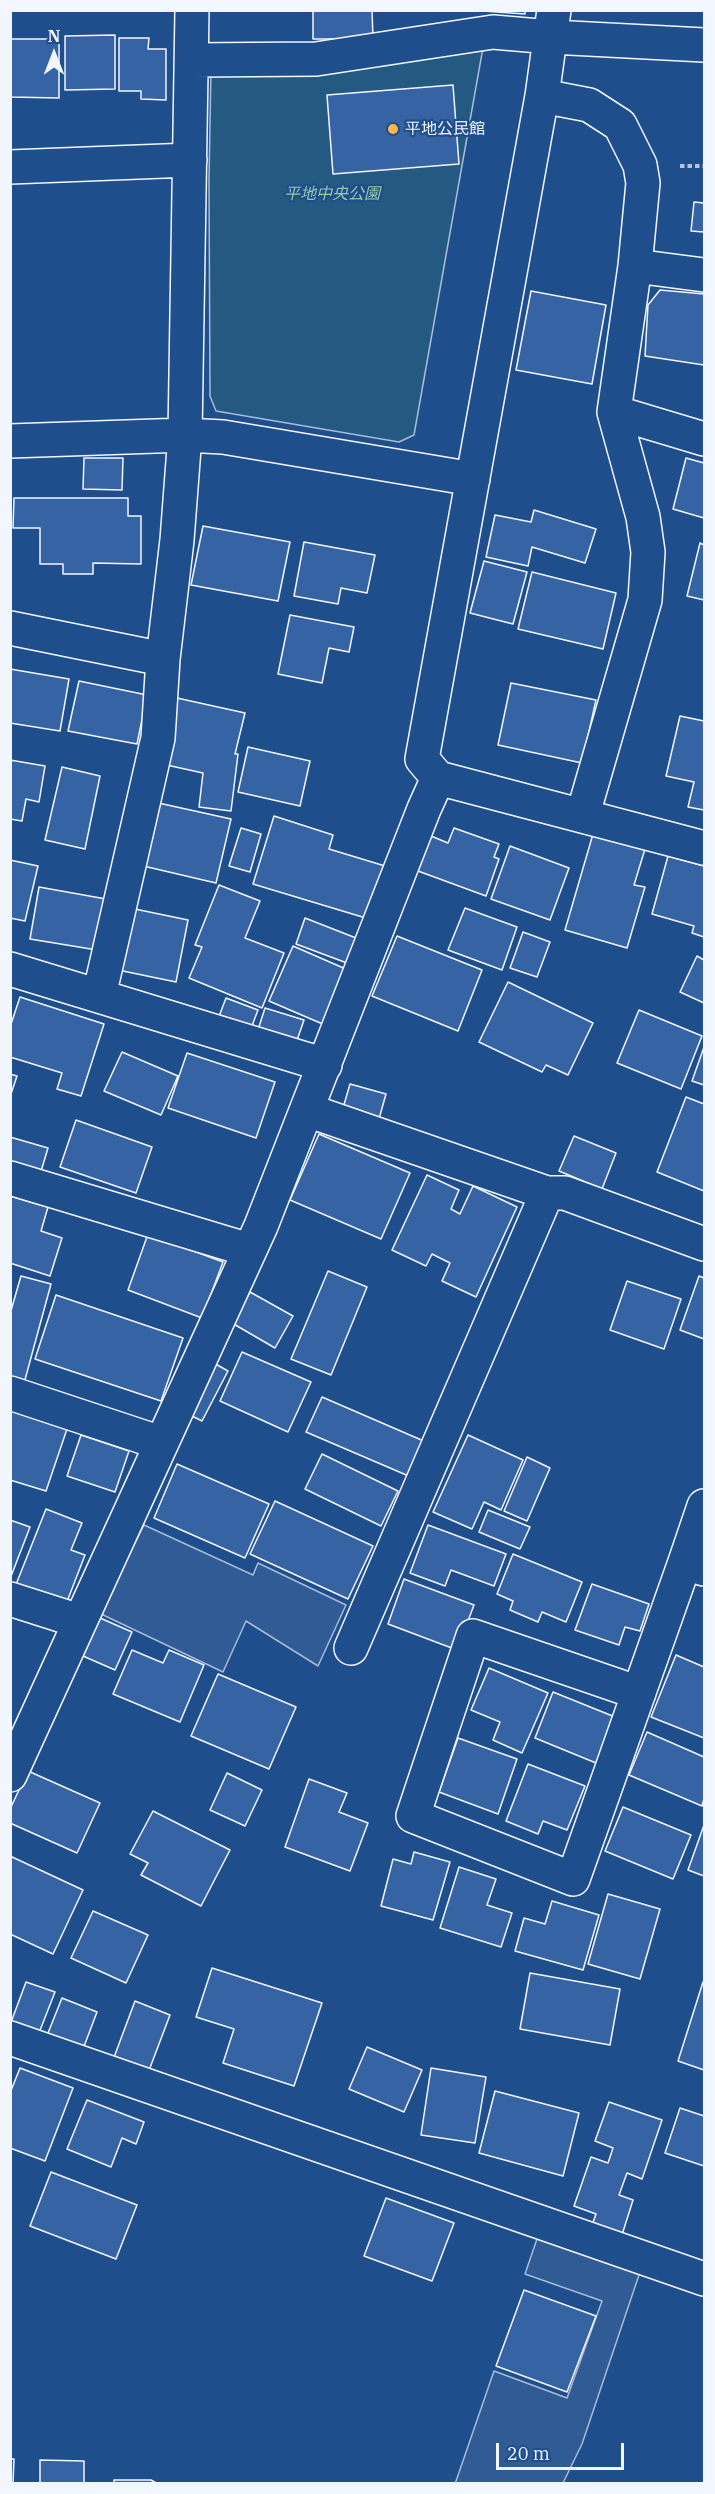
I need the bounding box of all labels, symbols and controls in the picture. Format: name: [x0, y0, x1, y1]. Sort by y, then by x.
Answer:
north arrow: [24, 24, 84, 84]
text: N: [48, 26, 60, 46]
place label: 平地公民館: [405, 119, 485, 139]
marker: 平地公民館: [386, 122, 400, 136]
park label: 平地中央公園: [284, 184, 380, 204]
scale bar: [499, 2431, 626, 2469]
text: 20 m: [507, 2442, 550, 2465]

